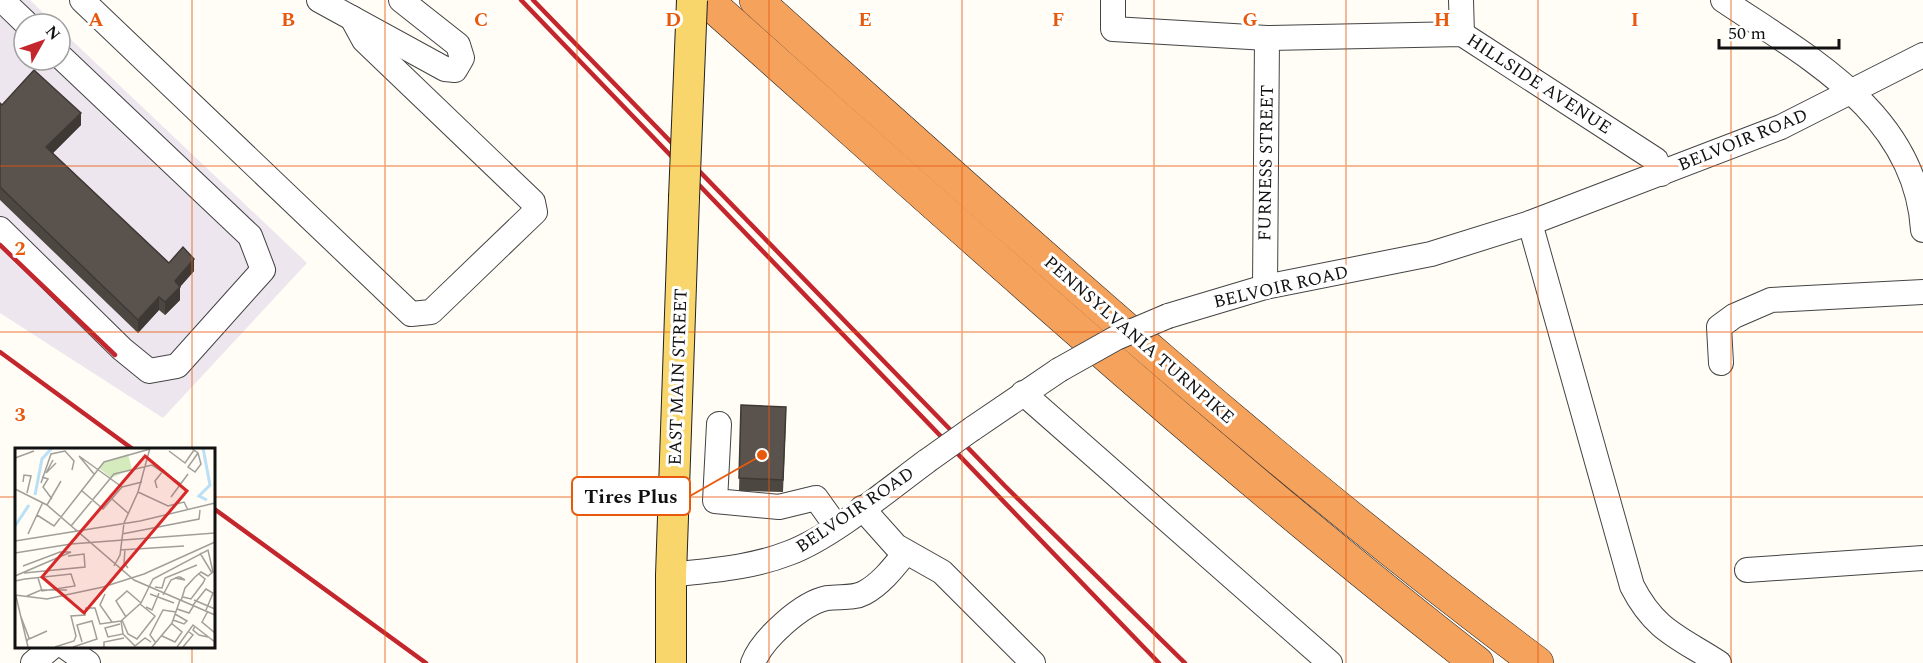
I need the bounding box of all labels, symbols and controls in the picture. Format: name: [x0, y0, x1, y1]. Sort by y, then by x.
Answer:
text: A: [88, 5, 104, 35]
text: B: [281, 5, 295, 35]
text: C: [474, 5, 488, 35]
text: D: [665, 5, 681, 35]
text: E: [858, 5, 872, 35]
text: F: [1052, 5, 1064, 35]
text: G: [1242, 5, 1258, 35]
text: H: [1434, 5, 1450, 35]
text: I: [1631, 5, 1639, 35]
north arrow: [12, 12, 72, 72]
scale bar: [1719, 12, 1839, 50]
text: N: [39, 20, 66, 46]
text: 50 m: [1728, 20, 1766, 47]
street label: HILLSIDE AVENUE: [1461, 27, 1617, 141]
street label: FURNESS STREET: [1251, 85, 1281, 241]
street label: BELVOIR ROAD: [1674, 102, 1812, 178]
text: 2: [14, 234, 26, 264]
street label: PENNSYLVANIA TURNPIKE: [1038, 249, 1240, 431]
street label: BELVOIR ROAD: [1211, 258, 1351, 316]
street label: EAST MAIN STREET: [661, 288, 695, 466]
text: 3: [14, 400, 26, 430]
inset map: [15, 448, 214, 648]
street label: BELVOIR ROAD: [790, 460, 920, 560]
callout: Tires Plus: [572, 477, 690, 515]
text: Tires Plus: [584, 482, 678, 512]

